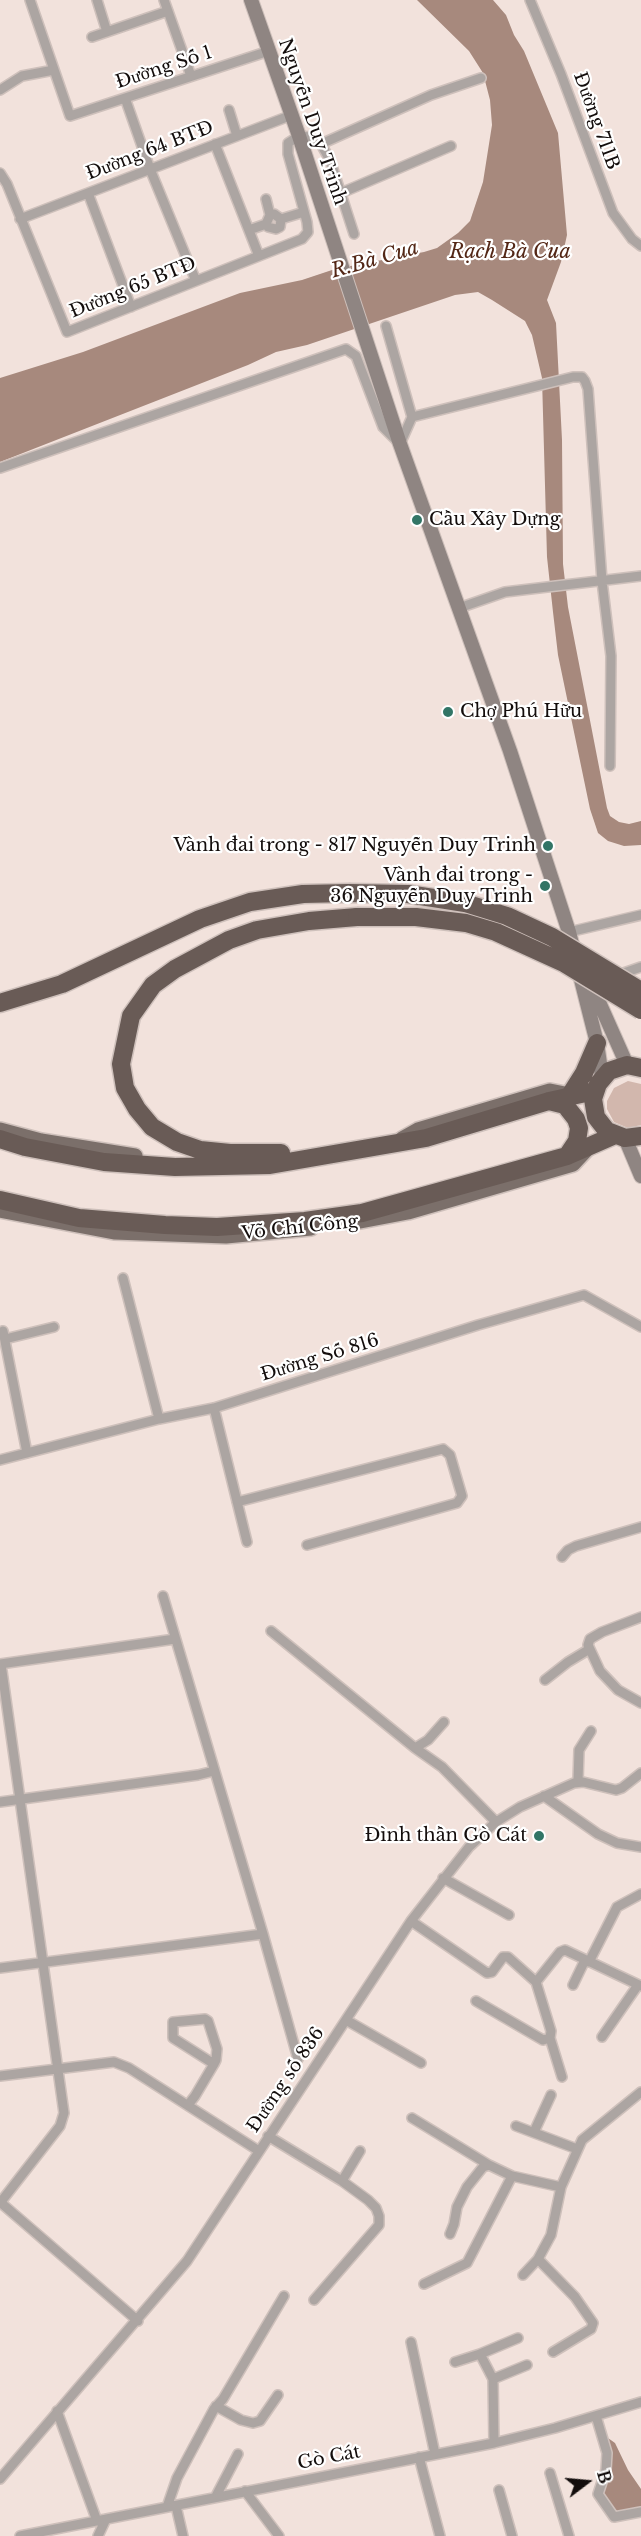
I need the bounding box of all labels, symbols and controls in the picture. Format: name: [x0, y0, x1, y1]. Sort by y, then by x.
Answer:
street label: Nguyễn Duy Trinh: [273, 36, 351, 208]
street label: Đường Số 1: [113, 42, 215, 94]
street label: Đường 711B: [568, 69, 624, 173]
street label: Đường 64 BTĐ: [83, 117, 217, 185]
water label: R.Bà Cua: [329, 236, 421, 284]
water label: Rạch Bà Cua: [449, 240, 571, 264]
street label: Đường 65 BTĐ: [67, 253, 199, 323]
place label: Cầu Xây Dựng: [429, 509, 560, 531]
marker: Cầu Xây Dựng: [410, 513, 424, 527]
place label: Chợ Phú Hữu: [460, 701, 582, 723]
marker: Chợ Phú Hữu: [441, 705, 455, 719]
place label: Vành đai trong - 817 Nguyễn Duy Trinh: [173, 835, 536, 857]
marker: Vành đai trong - 817 Nguyễn Duy Trinh: [541, 839, 555, 853]
place label: Vành đai trong - 36 Nguyễn Duy Trinh: [330, 865, 533, 908]
marker: Vành đai trong - 36 Nguyễn Duy Trinh: [538, 879, 552, 893]
street label: Võ Chí Công: [241, 1211, 359, 1245]
street label: Đường Số 816: [258, 1330, 382, 1386]
place label: Đình thần Gò Cát: [364, 1825, 527, 1847]
marker: Đình thần Gò Cát: [532, 1829, 546, 1843]
street label: Đường số 836: [243, 2023, 329, 2137]
street label: Gò Cát: [296, 2441, 362, 2475]
north arrow: [557, 2452, 617, 2512]
text: B: [593, 2468, 616, 2486]

